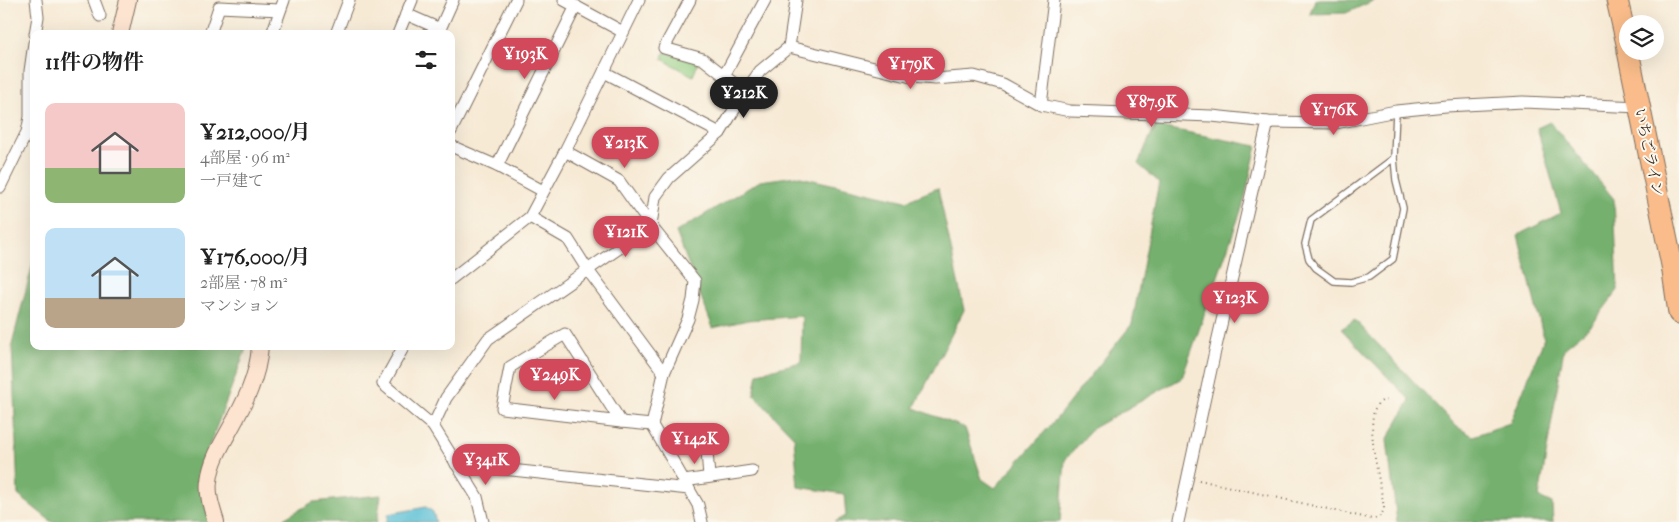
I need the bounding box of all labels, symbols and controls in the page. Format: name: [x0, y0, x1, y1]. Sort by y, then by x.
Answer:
map controls: [1619, 15, 1664, 60]
button: layers: [1619, 15, 1664, 60]
pin: ¥193K: [490, 38, 560, 80]
text: ¥193K: [503, 44, 547, 63]
icon: filters: [412, 46, 440, 74]
pin: ¥179K: [876, 48, 946, 90]
text: 11件の物件: [45, 50, 144, 74]
text: ¥179K: [888, 54, 934, 73]
pin: ¥212K: [709, 76, 779, 119]
text: ¥212K: [721, 83, 767, 102]
pin: ¥87.9K: [1111, 86, 1193, 128]
text: ¥87.9K: [1127, 92, 1177, 111]
pin: ¥176K: [1299, 94, 1369, 136]
text: ¥176K: [1311, 100, 1357, 119]
street label: いちごライン: [1631, 106, 1667, 198]
text: ¥212,000/月: [200, 120, 311, 144]
icon: home: [85, 123, 145, 183]
pin: ¥213K: [590, 126, 660, 169]
text: ¥213K: [603, 133, 647, 152]
text: 4部屋 · 96 m²: [200, 148, 290, 167]
text: 一戸建て: [200, 171, 264, 190]
pin: ¥121K: [591, 216, 661, 258]
text: ¥121K: [604, 222, 648, 241]
text: ¥176,000/月: [200, 245, 311, 269]
icon: home: [85, 248, 145, 308]
text: 2部屋 · 78 m²: [200, 273, 287, 292]
pin: ¥123K: [1200, 282, 1270, 324]
text: ¥123K: [1213, 288, 1257, 307]
text: マンション: [200, 296, 279, 315]
pin: ¥249K: [520, 358, 590, 401]
text: ¥249K: [530, 365, 580, 384]
pin: ¥142K: [660, 422, 730, 465]
text: ¥142K: [671, 429, 719, 448]
pin: ¥341K: [451, 444, 521, 486]
text: ¥341K: [463, 450, 509, 469]

